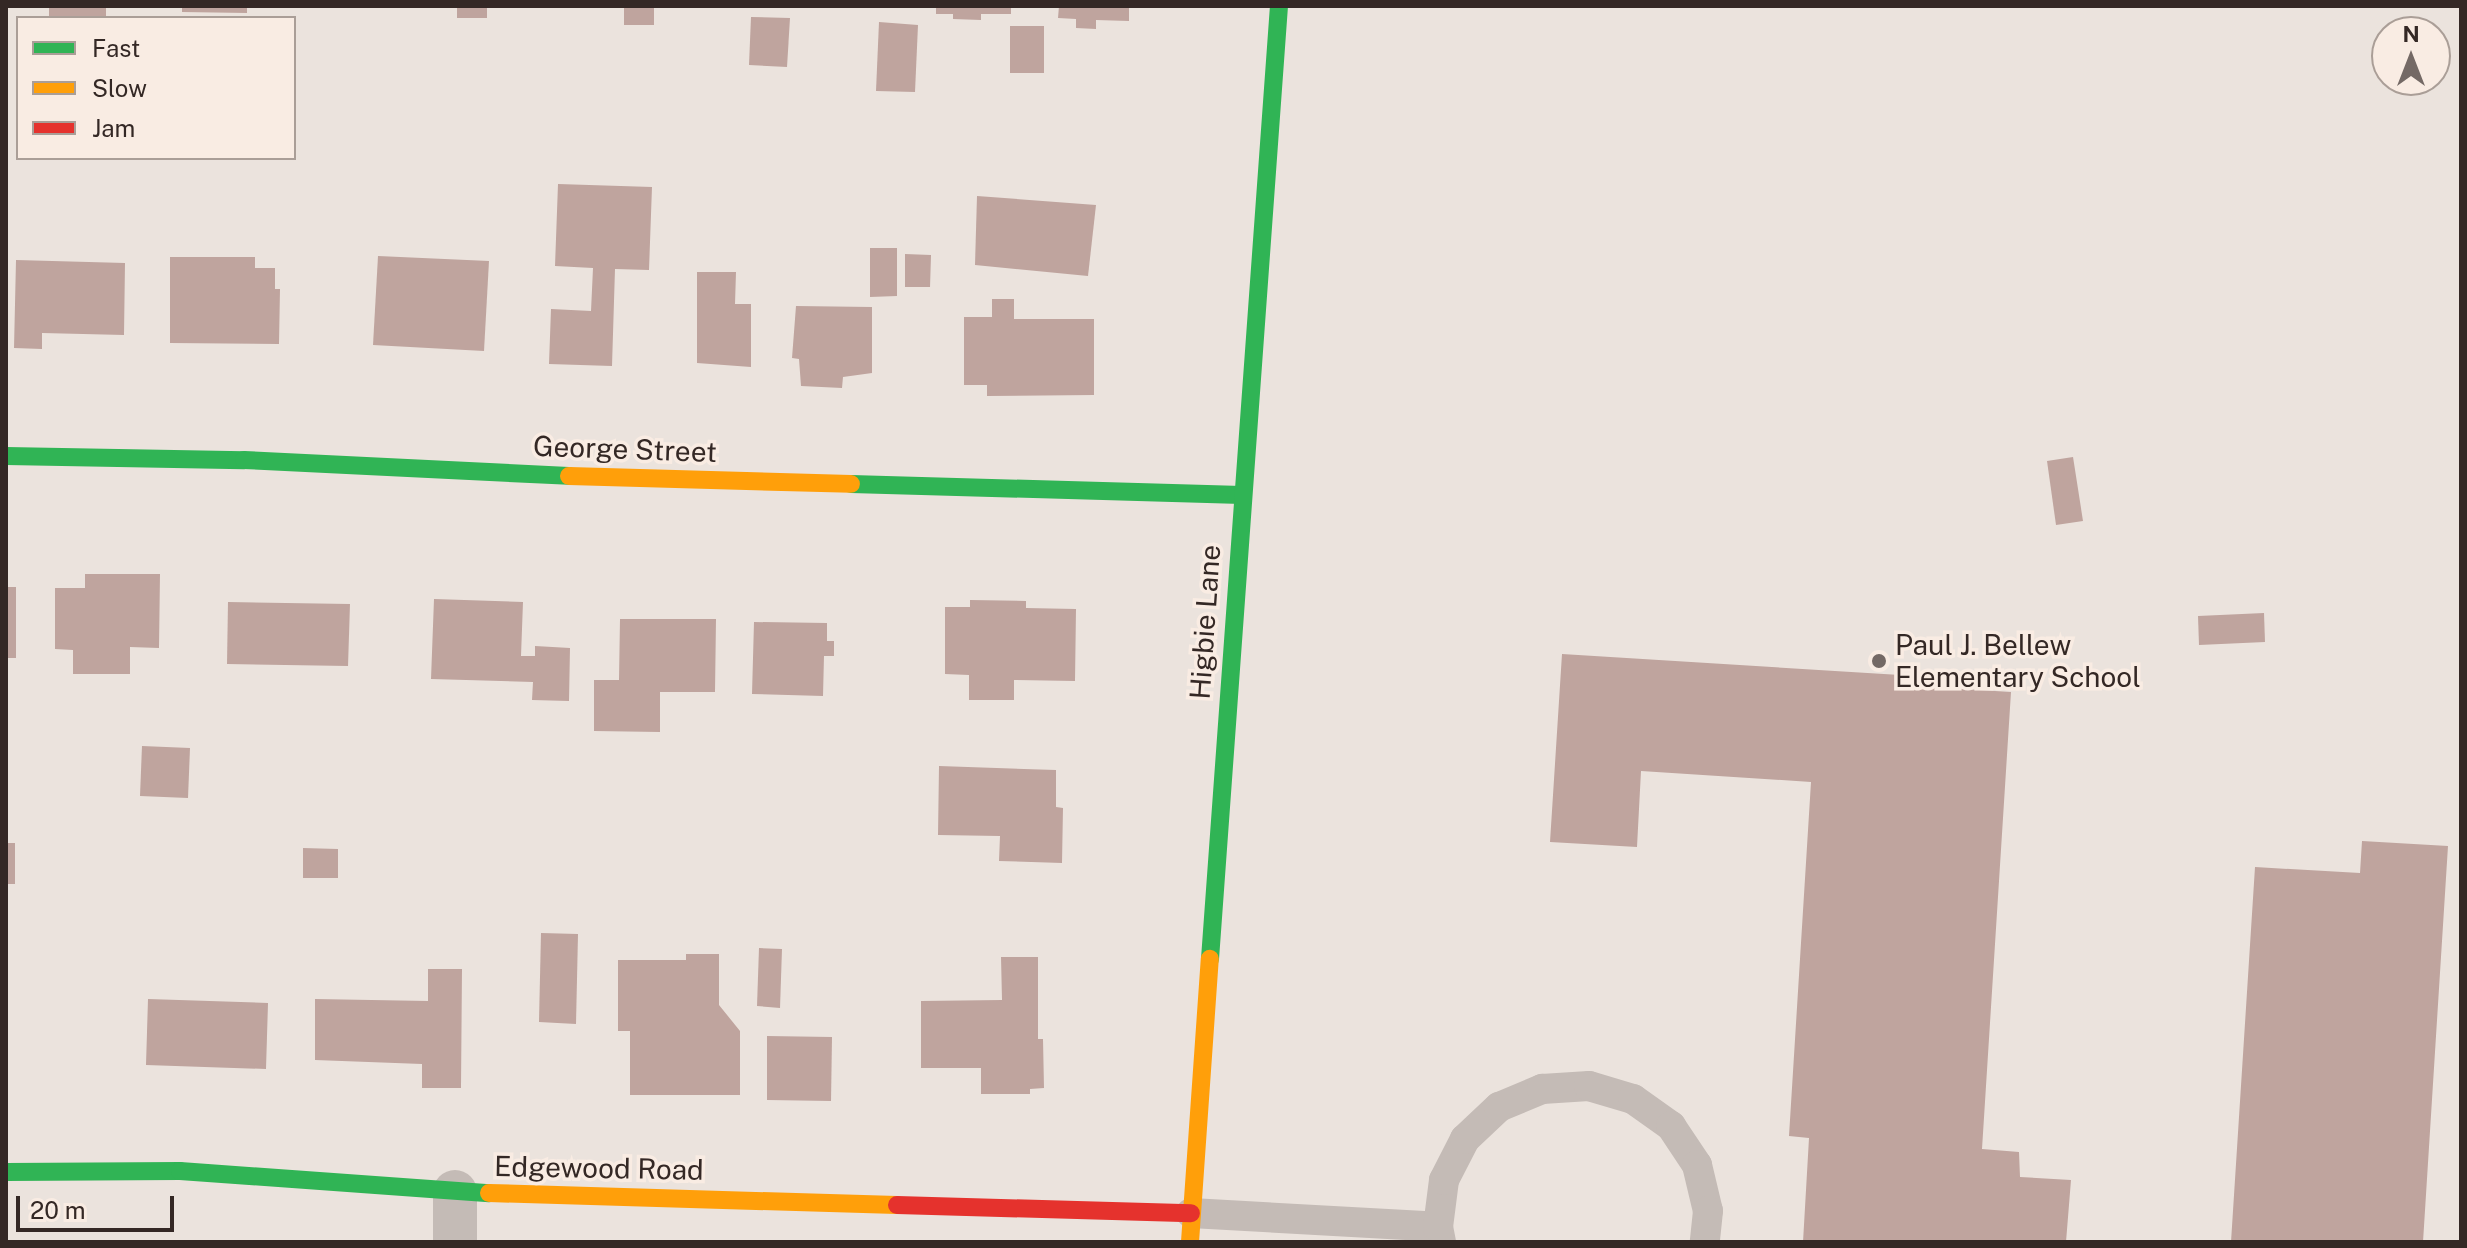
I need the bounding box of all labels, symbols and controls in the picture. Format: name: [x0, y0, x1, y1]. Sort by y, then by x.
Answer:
legend: [16, 16, 296, 160]
north arrow: [2371, 16, 2451, 96]
text: N: [2402, 21, 2420, 47]
text: Fast: [92, 34, 140, 62]
text: Slow: [92, 74, 147, 102]
text: Jam: [92, 114, 135, 142]
street label: George Street: [532, 429, 718, 469]
street label: Higbie Lane: [1183, 543, 1227, 701]
place label: Paul J. Bellew Elementary School: [1895, 628, 2141, 694]
marker: Paul J. Bellew Elementary School: [1870, 652, 1888, 670]
street label: Edgewood Road: [494, 1149, 704, 1187]
scale bar: [20, 1180, 178, 1230]
text: 20 m: [30, 1196, 86, 1224]

